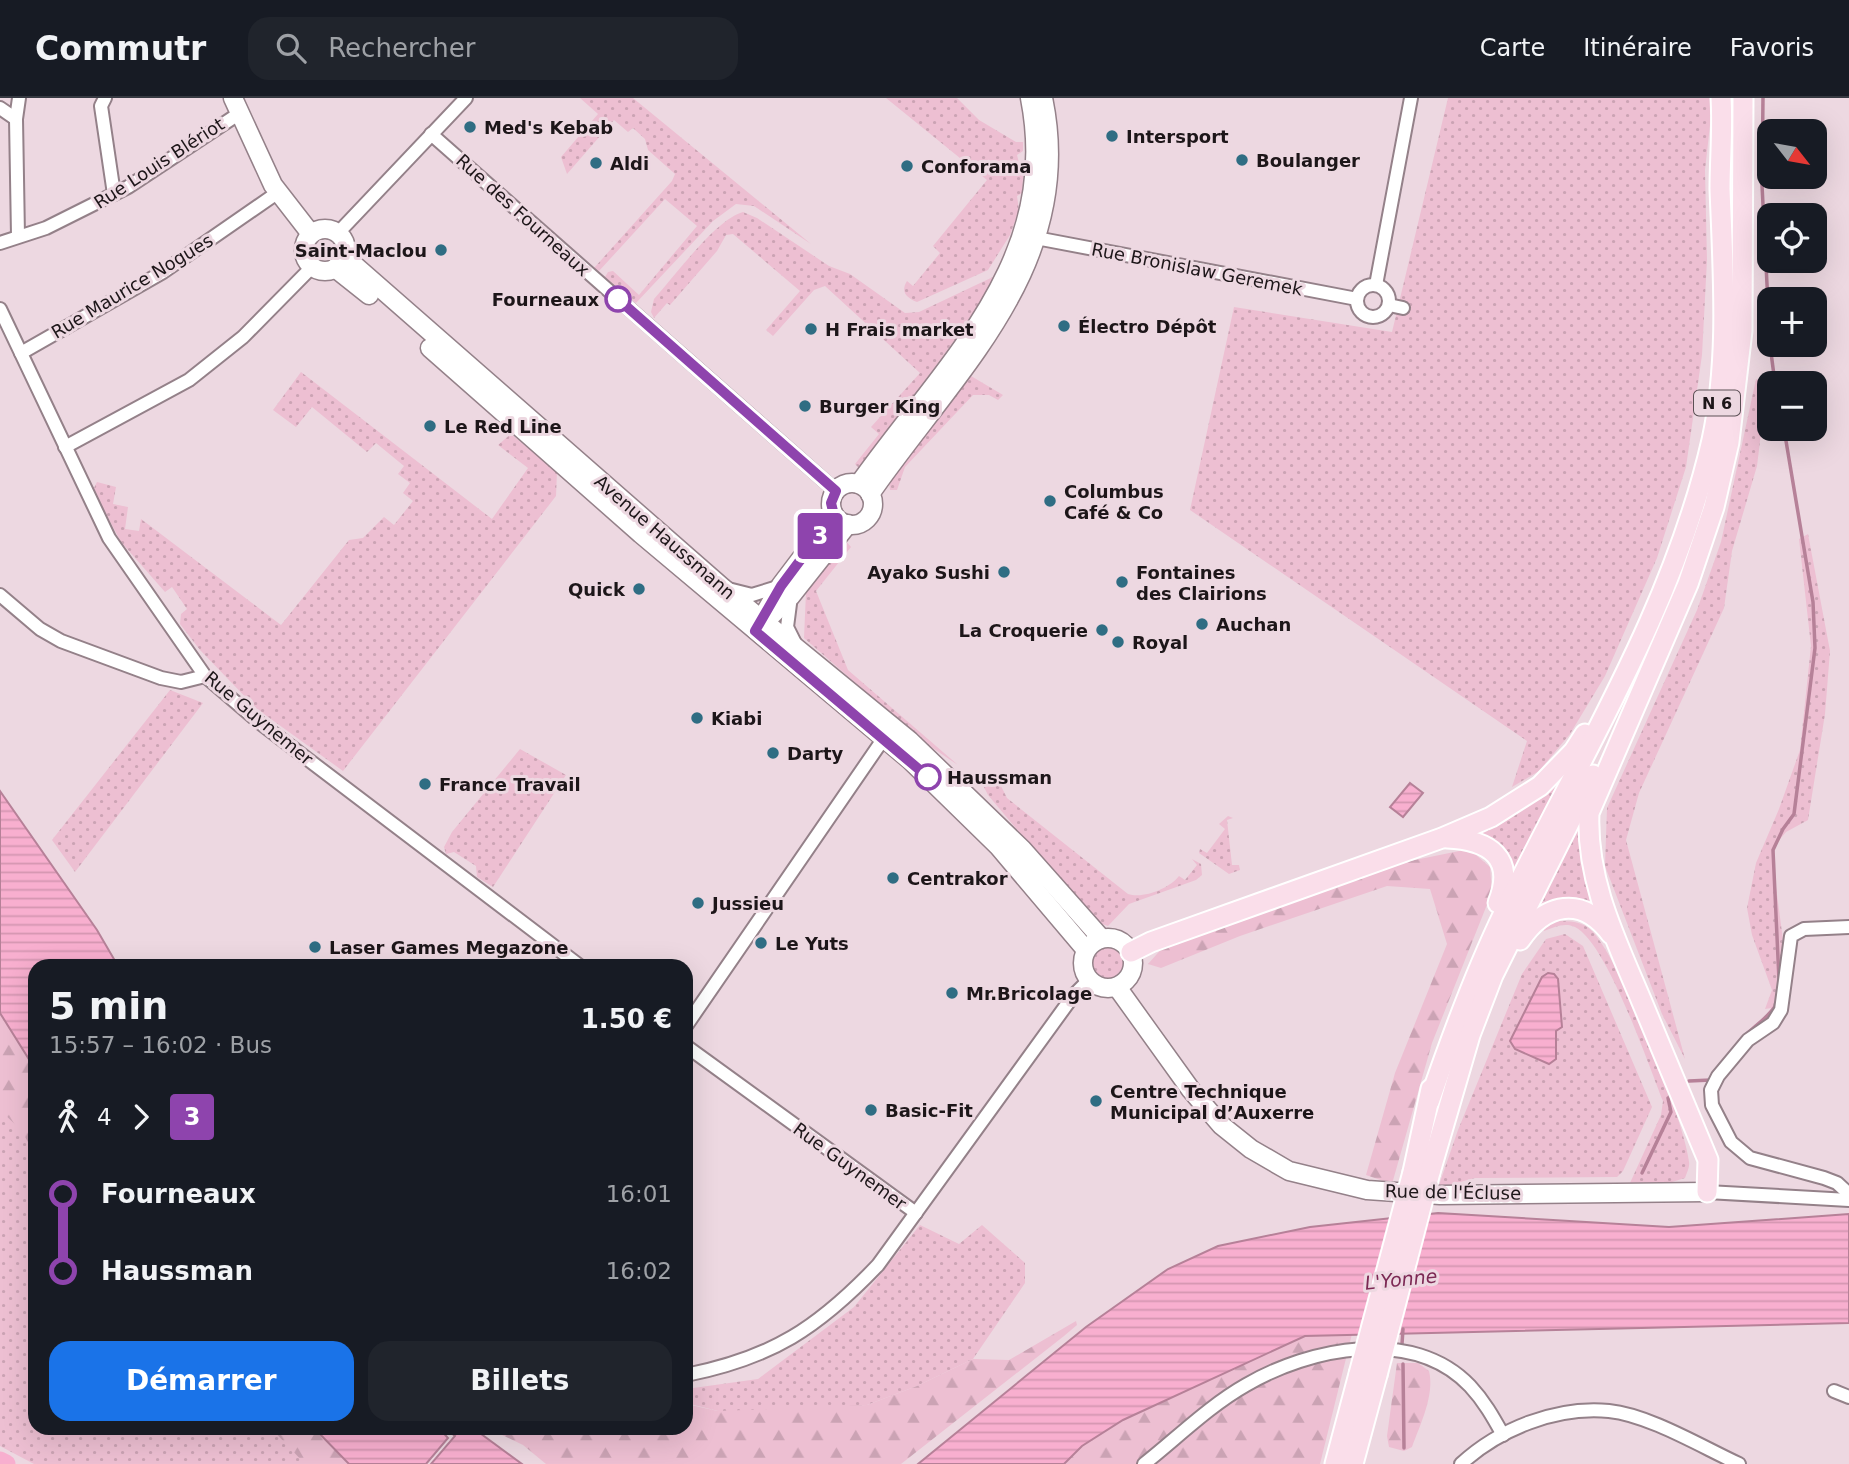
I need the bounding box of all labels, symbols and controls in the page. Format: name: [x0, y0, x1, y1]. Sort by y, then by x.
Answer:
search box: [248, 17, 738, 80]
text: Commutr: [35, 29, 206, 68]
icon: search: [272, 29, 310, 67]
text: Rechercher: [328, 33, 475, 63]
text: Carte: [1480, 34, 1545, 62]
text: Itinéraire: [1583, 34, 1692, 62]
text: Favoris: [1730, 34, 1814, 62]
street label: Rue Louis Blériot: [90, 113, 228, 213]
place label: Med's Kebab: [484, 117, 613, 138]
marker: Med's Kebab: [462, 119, 478, 135]
north arrow: [1757, 119, 1827, 189]
map controls: [1757, 119, 1827, 441]
place label: Intersport: [1126, 126, 1229, 147]
marker: Intersport: [1104, 128, 1120, 144]
street label: Rue des Fourneaux: [452, 150, 594, 281]
place label: Boulanger: [1256, 150, 1360, 171]
marker: Boulanger: [1234, 152, 1250, 168]
place label: Aldi: [610, 153, 649, 174]
marker: Aldi: [588, 155, 604, 171]
place label: Conforama: [921, 156, 1032, 177]
marker: Conforama: [899, 158, 915, 174]
button: locate: [1757, 203, 1827, 273]
street label: Rue Maurice Nogues: [47, 229, 217, 343]
street label: Rue Bronislaw Geremek: [1090, 238, 1305, 300]
place label: Saint-Maclou: [295, 240, 427, 261]
marker: Saint-Maclou: [433, 242, 449, 258]
marker: Fourneaux: [605, 286, 631, 312]
button: +: [1757, 287, 1827, 357]
place label: Fourneaux: [492, 289, 599, 310]
place label: Électro Dépôt: [1078, 316, 1217, 337]
marker: Électro Dépôt: [1056, 318, 1072, 334]
place label: H Frais market: [825, 319, 974, 340]
marker: H Frais market: [803, 321, 819, 337]
button: −: [1757, 371, 1827, 441]
road number: N 6: [1694, 390, 1740, 416]
place label: Burger King: [819, 396, 940, 417]
marker: Burger King: [797, 398, 813, 414]
place label: Le Red Line: [444, 416, 562, 437]
marker: Le Red Line: [422, 418, 438, 434]
street label: Avenue Haussmann: [591, 470, 739, 604]
place label: Columbus Café & Co: [1064, 481, 1164, 523]
marker: Columbus Café & Co: [1042, 493, 1058, 509]
line badge: 3: [797, 513, 843, 559]
text: 3: [812, 522, 828, 550]
place label: Ayako Sushi: [867, 562, 990, 583]
place label: Fontaines des Clairions: [1136, 562, 1267, 604]
marker: Ayako Sushi: [996, 564, 1012, 580]
marker: Fontaines des Clairions: [1114, 574, 1130, 590]
place label: Quick: [568, 579, 626, 600]
marker: Quick: [631, 581, 647, 597]
place label: Auchan: [1216, 614, 1291, 635]
marker: Auchan: [1194, 616, 1210, 632]
place label: La Croquerie: [959, 620, 1088, 641]
marker: La Croquerie: [1094, 622, 1110, 638]
place label: Royal: [1132, 632, 1188, 653]
marker: Royal: [1110, 634, 1126, 650]
street label: Rue Guynemer: [201, 667, 318, 770]
place label: Kiabi: [711, 708, 762, 729]
marker: Kiabi: [689, 710, 705, 726]
place label: Darty: [787, 743, 844, 764]
marker: Darty: [765, 745, 781, 761]
marker: Haussman: [915, 764, 941, 790]
place label: Haussman: [947, 767, 1052, 788]
place label: France Travail: [439, 774, 581, 795]
marker: France Travail: [417, 776, 433, 792]
place label: Centrakor: [907, 868, 1008, 889]
marker: Centrakor: [885, 870, 901, 886]
place label: Jussieu: [710, 893, 784, 914]
marker: Jussieu: [690, 895, 706, 911]
place label: Le Yuts: [775, 933, 849, 954]
marker: Le Yuts: [753, 935, 769, 951]
place label: Laser Games Megazone: [329, 937, 569, 958]
marker: Laser Games Megazone: [307, 939, 323, 955]
place label: Mr.Bricolage: [966, 983, 1092, 1004]
text: 5 min: [49, 984, 168, 1028]
marker: Mr.Bricolage: [944, 985, 960, 1001]
text: 1.50 €: [581, 1004, 672, 1034]
text: 15:57 – 16:02 · Bus: [49, 1032, 272, 1058]
place label: Centre Technique Municipal d’Auxerre: [1110, 1081, 1314, 1123]
marker: Centre Technique Municipal d’Auxerre: [1088, 1093, 1104, 1109]
icon: walk: [49, 1098, 87, 1136]
icon: forward: [122, 1098, 160, 1136]
place label: Basic-Fit: [885, 1100, 973, 1121]
marker: Basic-Fit: [863, 1102, 879, 1118]
text: 3: [184, 1103, 200, 1131]
text: 4: [97, 1104, 112, 1130]
street label: Rue Guynemer: [789, 1118, 911, 1214]
text: Fourneaux: [101, 1179, 256, 1209]
street label: Rue de l'Écluse: [1385, 1180, 1521, 1204]
text: 16:01: [606, 1181, 672, 1207]
text: Haussman: [101, 1256, 253, 1286]
text: 16:02: [606, 1258, 672, 1284]
water label: L'Yonne: [1364, 1264, 1438, 1294]
button: Démarrer: [49, 1341, 354, 1421]
button: Billets: [368, 1341, 672, 1421]

